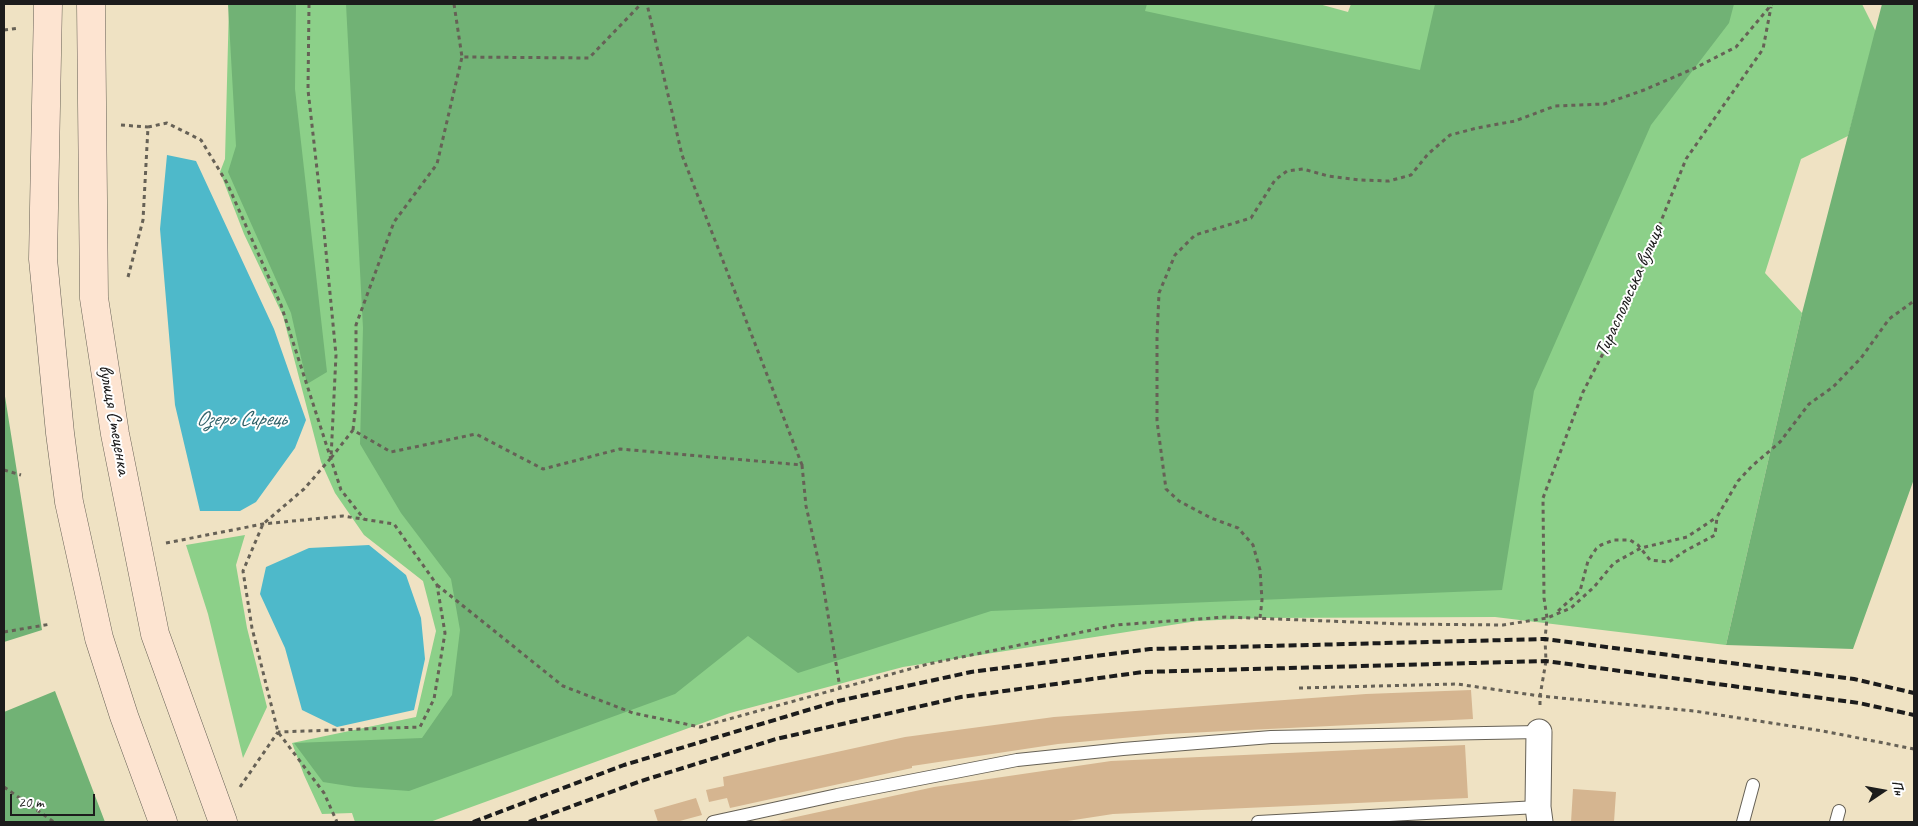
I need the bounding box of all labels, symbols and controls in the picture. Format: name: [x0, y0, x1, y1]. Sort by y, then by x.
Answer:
street label: Тираспольська вулиця: [1590, 222, 1670, 360]
street label: вулиця Стеценка: [92, 363, 136, 477]
water label: Озеро Сирець: [196, 406, 286, 432]
north arrow: [1858, 766, 1908, 816]
text: Пн: [1888, 779, 1908, 797]
scale bar: [12, 784, 98, 816]
text: 20 m: [18, 793, 44, 812]

